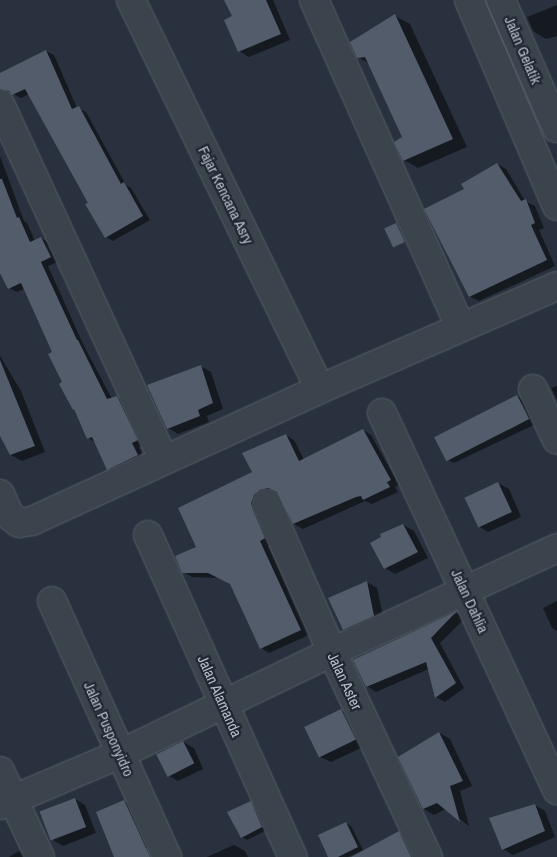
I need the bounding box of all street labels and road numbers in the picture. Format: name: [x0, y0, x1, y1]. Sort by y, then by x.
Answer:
street label: Jalan Gelatik: [501, 13, 545, 87]
street label: Fajar Kencana Asry: [194, 143, 258, 247]
street label: Jalan Dahlia: [447, 566, 493, 636]
street label: Jalan Aster: [324, 649, 366, 713]
street label: Jalan Alamanda: [194, 652, 246, 740]
street label: Jalan Pusponyidro: [80, 679, 138, 779]

